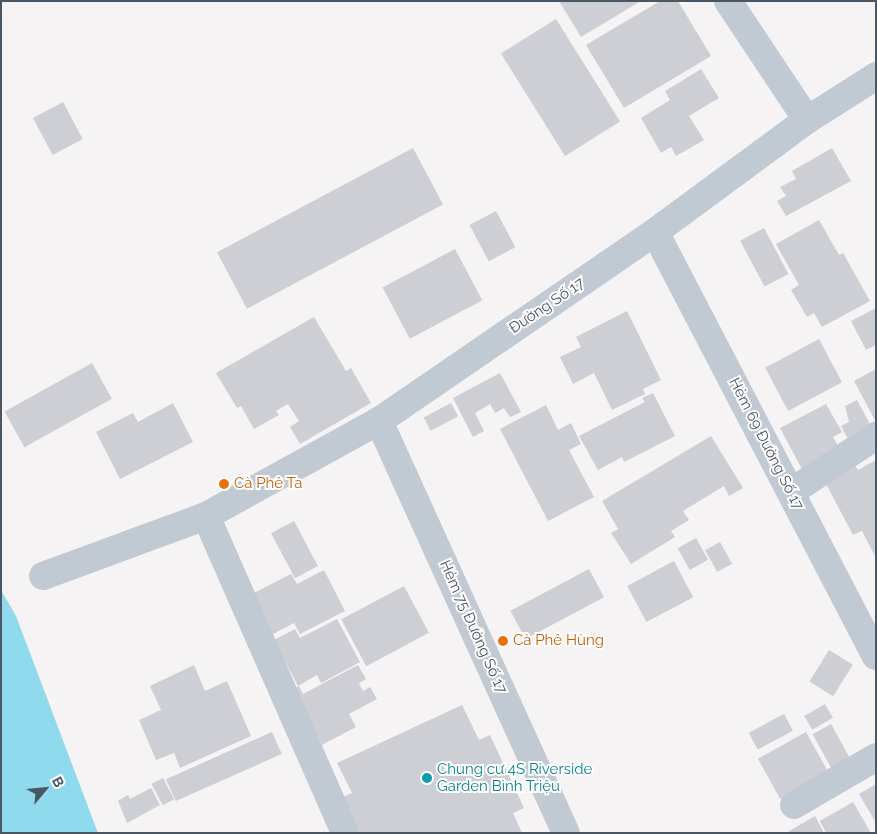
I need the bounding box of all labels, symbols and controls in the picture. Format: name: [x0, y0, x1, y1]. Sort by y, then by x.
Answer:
street label: Đường Số 17: [506, 274, 588, 338]
street label: Hẻm 69 Đường Số 17: [725, 375, 807, 513]
place label: Cà Phê Ta: [234, 475, 303, 493]
marker: Cà Phê Ta: [218, 478, 230, 490]
street label: Hẻm 75 Đường Số 17: [435, 558, 511, 696]
place label: Cà Phê Hùng: [513, 632, 604, 650]
marker: Cà Phê Hùng: [497, 635, 509, 647]
place label: Chung cư 4S Riverside Garden Bình Triệu: [437, 760, 592, 795]
north arrow: [20, 764, 70, 814]
marker: Chung cư 4S Riverside Garden Bình Triệu: [421, 772, 433, 784]
text: B: [49, 774, 68, 790]

